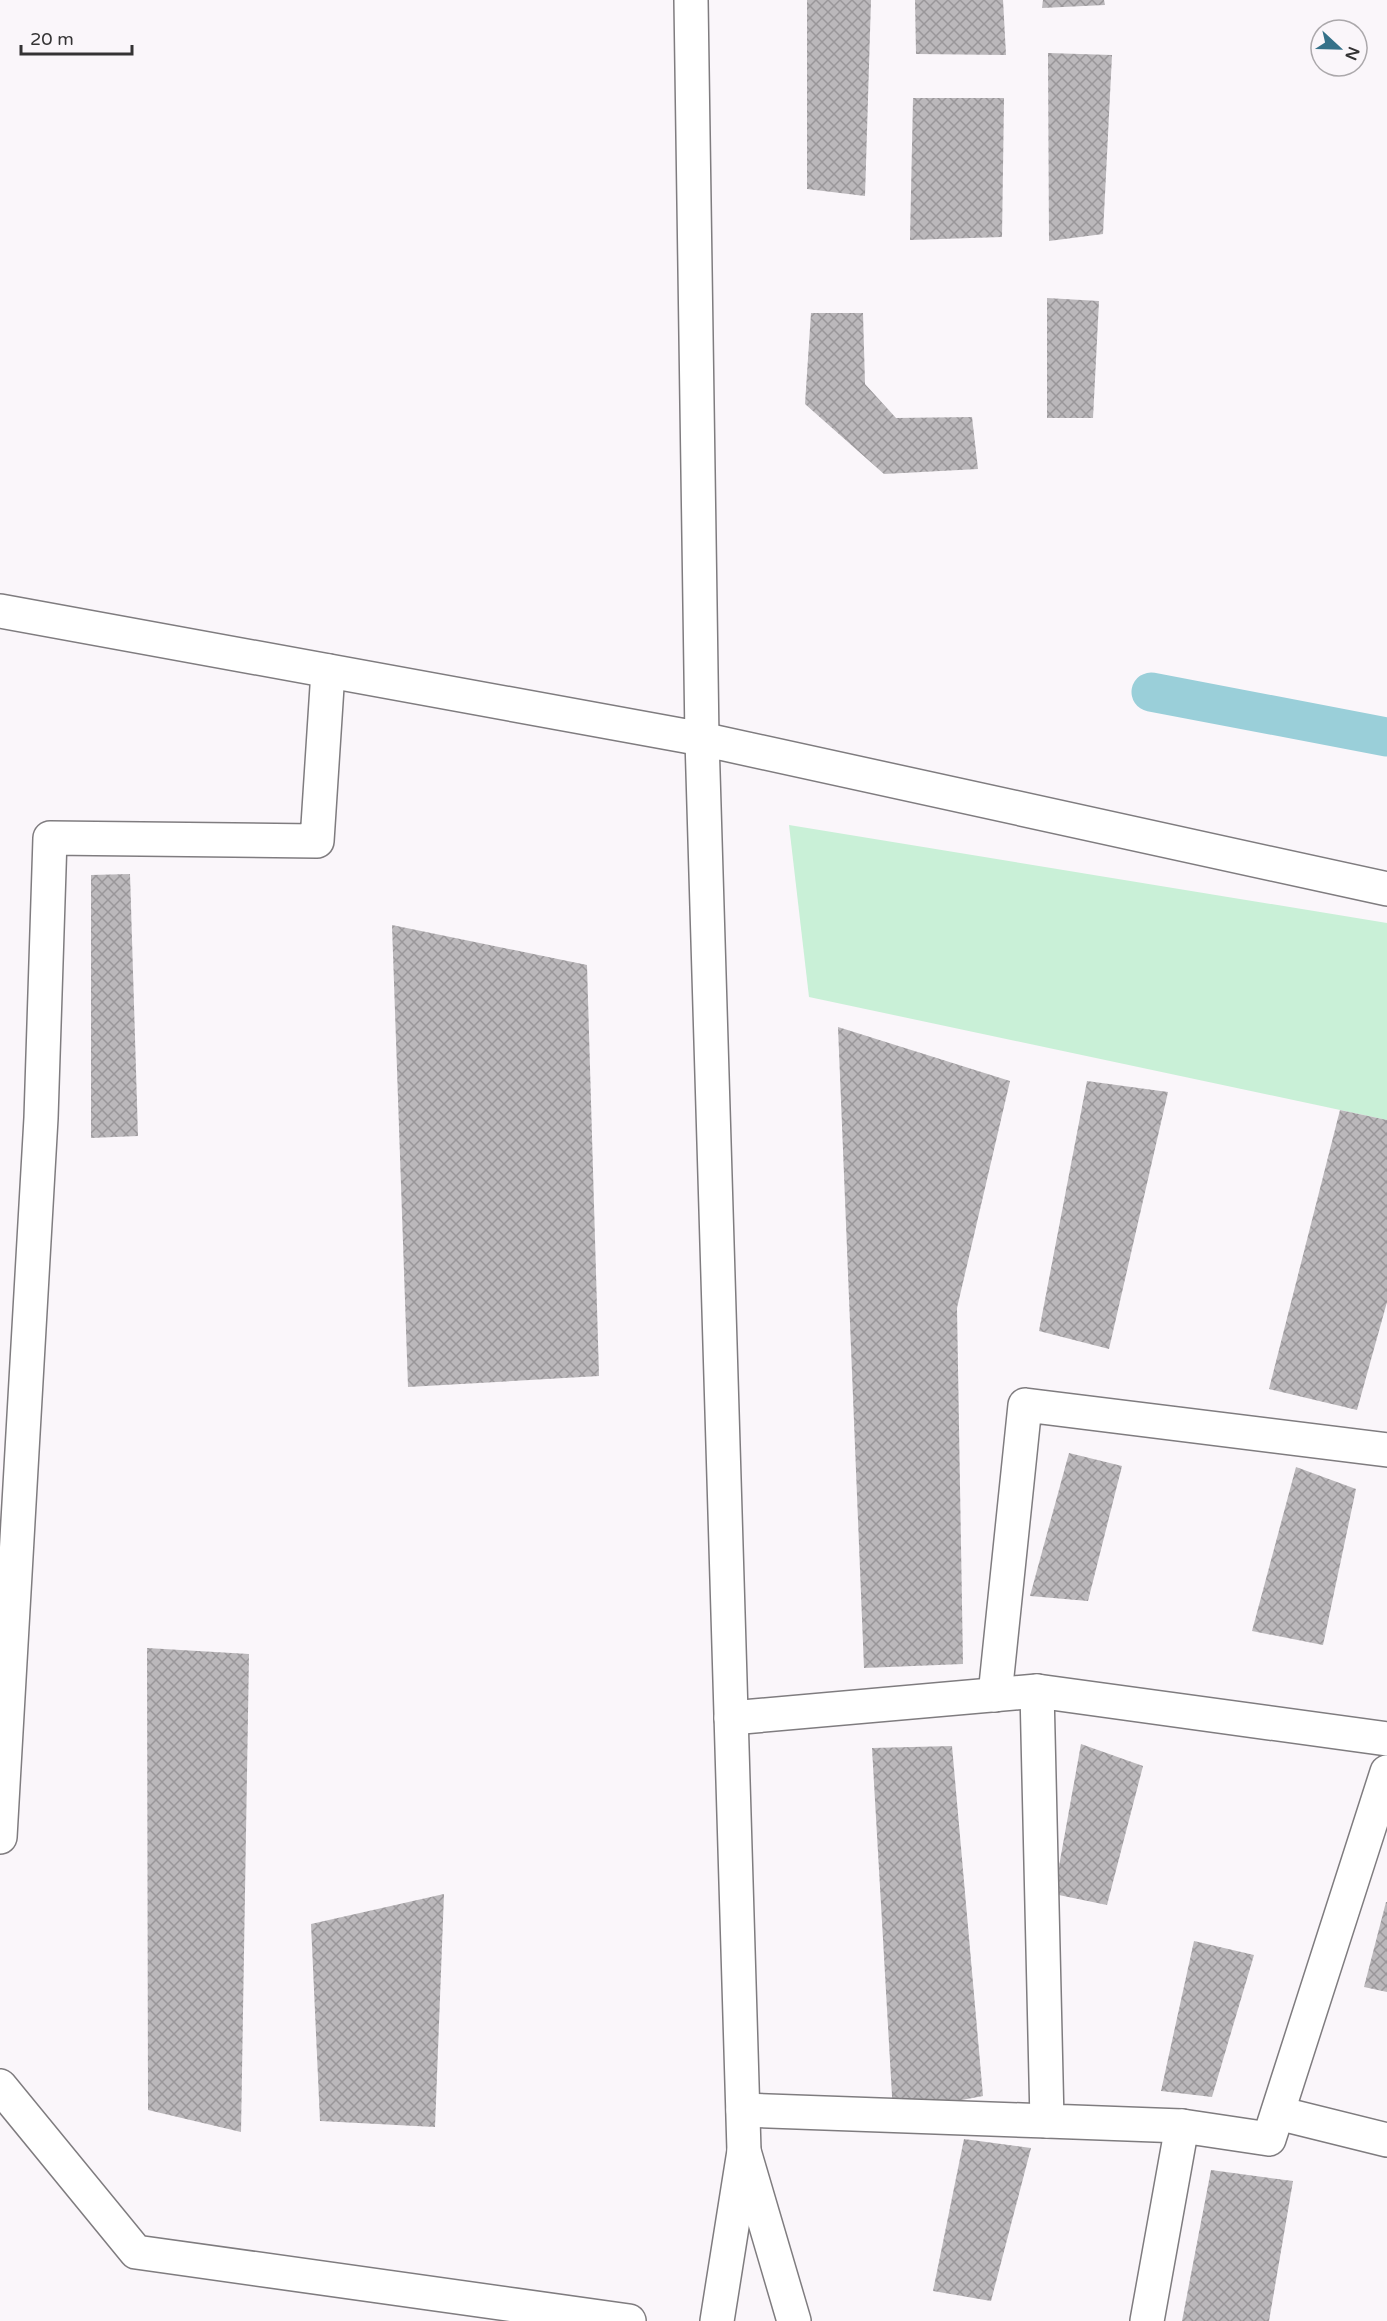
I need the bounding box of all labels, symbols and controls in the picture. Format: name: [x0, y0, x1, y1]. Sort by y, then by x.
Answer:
scale bar: [21, 18, 132, 56]
north arrow: [1309, 18, 1369, 78]
text: 20 m: [30, 28, 74, 50]
text: N: [1340, 44, 1364, 63]

